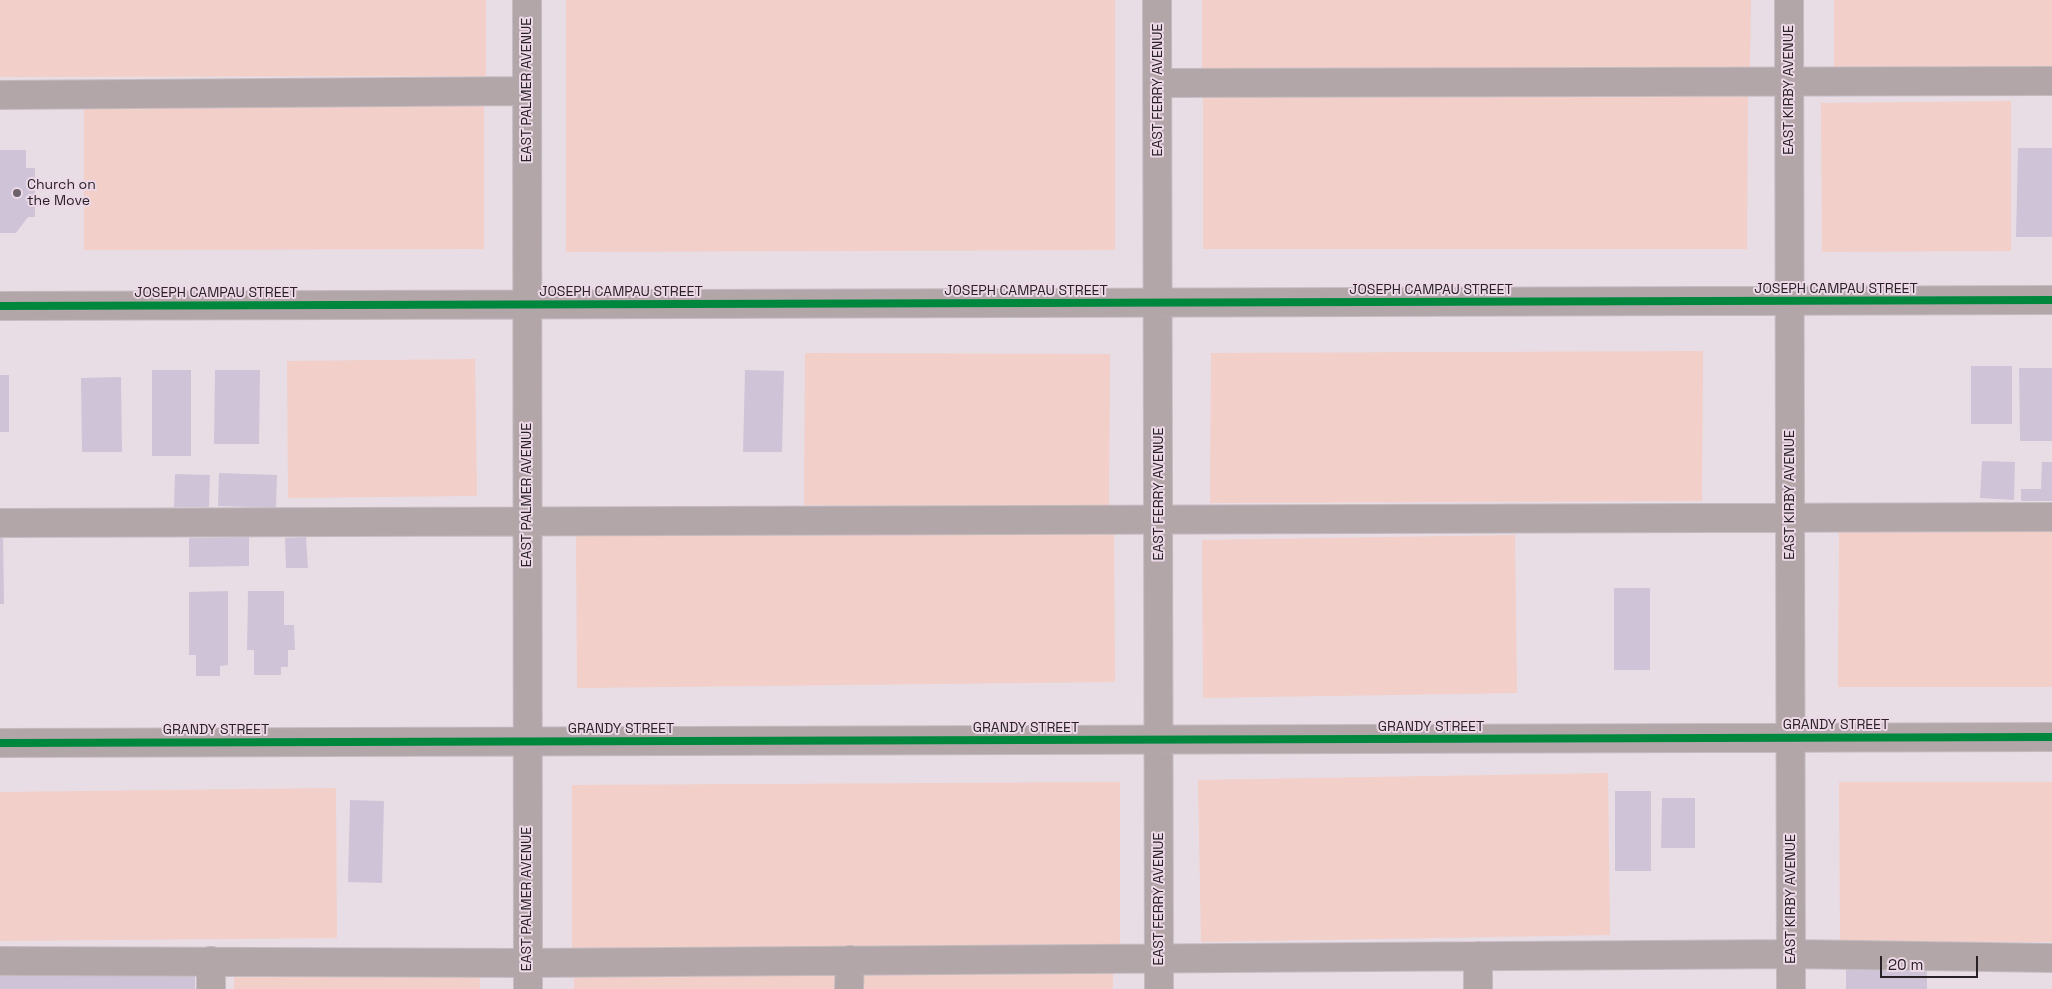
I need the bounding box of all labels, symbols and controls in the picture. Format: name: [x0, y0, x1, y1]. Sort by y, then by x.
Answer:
street label: EAST PALMER AVENUE: [519, 18, 535, 162]
street label: EAST FERRY AVENUE: [1150, 24, 1166, 156]
street label: EAST KIRBY AVENUE: [1781, 25, 1797, 155]
place label: Church on the Move: [27, 177, 96, 210]
marker: Church on the Move: [11, 187, 23, 199]
street label: JOSEPH CAMPAU STREET: [1754, 281, 1918, 297]
street label: JOSEPH CAMPAU STREET: [1349, 282, 1513, 298]
street label: JOSEPH CAMPAU STREET: [944, 283, 1108, 299]
street label: JOSEPH CAMPAU STREET: [539, 284, 703, 300]
street label: JOSEPH CAMPAU STREET: [134, 285, 298, 301]
street label: EAST PALMER AVENUE: [519, 423, 535, 567]
street label: EAST FERRY AVENUE: [1151, 428, 1167, 560]
street label: EAST KIRBY AVENUE: [1782, 430, 1798, 560]
street label: GRANDY STREET: [1783, 717, 1889, 733]
street label: GRANDY STREET: [1378, 719, 1484, 735]
street label: GRANDY STREET: [973, 720, 1079, 736]
street label: GRANDY STREET: [568, 721, 674, 737]
street label: GRANDY STREET: [163, 722, 269, 738]
street label: EAST PALMER AVENUE: [519, 827, 535, 971]
street label: EAST FERRY AVENUE: [1151, 833, 1167, 965]
street label: EAST KIRBY AVENUE: [1783, 834, 1799, 964]
scale bar: [1882, 946, 1980, 978]
text: 20 m: [1888, 955, 1923, 974]

